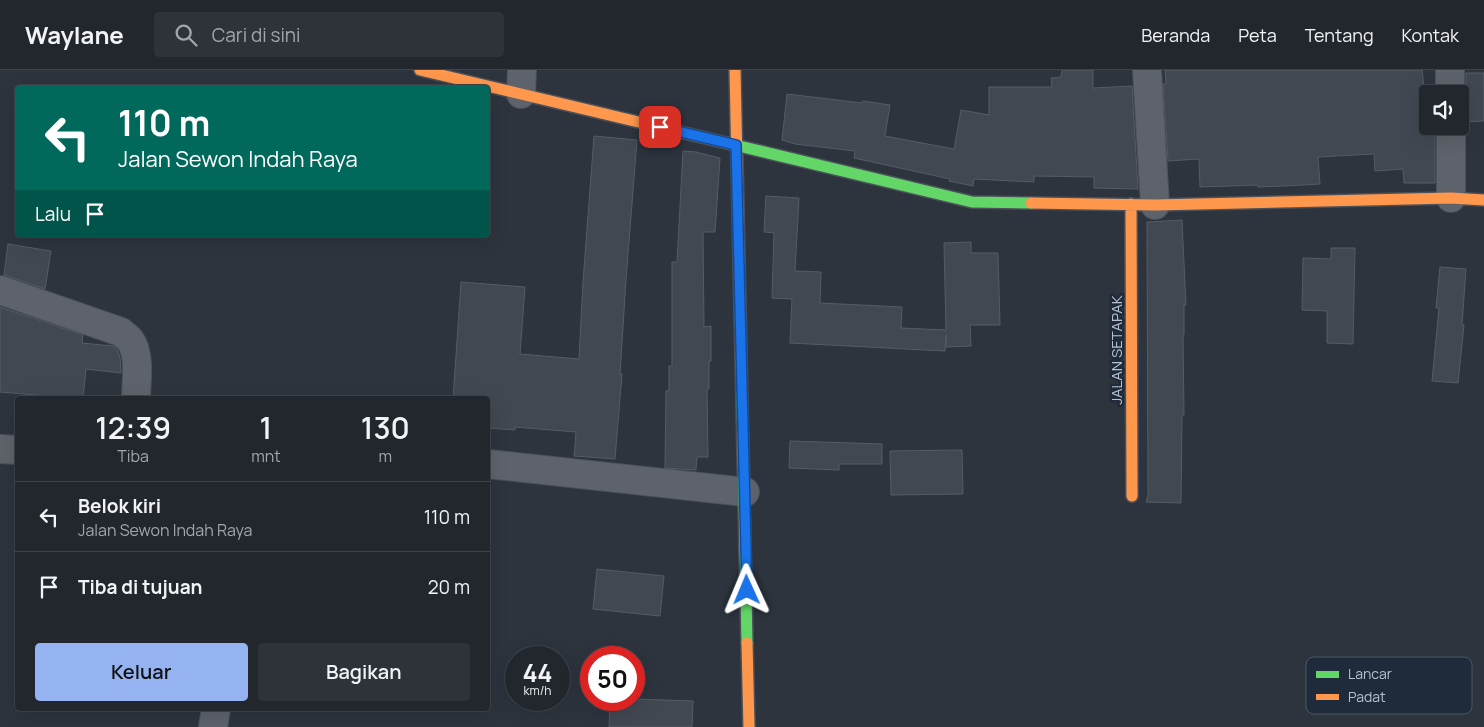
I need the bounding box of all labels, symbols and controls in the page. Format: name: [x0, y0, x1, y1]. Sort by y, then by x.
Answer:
search box: [154, 12, 504, 57]
text: Waylane: [25, 18, 124, 51]
icon: search: [172, 21, 200, 49]
text: Cari di sini: [212, 22, 301, 48]
text: Beranda: [1141, 23, 1210, 47]
text: Peta: [1238, 23, 1277, 47]
text: Tentang: [1305, 23, 1374, 47]
text: Kontak: [1402, 23, 1459, 47]
map controls: [1419, 85, 1469, 135]
button: sound: [1419, 85, 1469, 135]
text: 110 m: [118, 99, 210, 147]
icon: left: [35, 105, 100, 170]
pin: [639, 106, 681, 148]
icon: arrive: [646, 113, 674, 141]
text: Jalan Sewon Indah Raya: [118, 144, 358, 174]
icon: arrive: [81, 200, 109, 228]
text: Lalu: [35, 201, 71, 227]
street label: JALAN SETAPAK: [1106, 295, 1127, 405]
text: 12:39: [95, 407, 171, 448]
text: 1: [260, 407, 272, 448]
text: 130: [361, 407, 410, 448]
text: Tiba: [117, 445, 149, 467]
text: mnt: [251, 445, 281, 467]
text: m: [379, 445, 392, 467]
text: Belok kiri: [78, 493, 161, 519]
icon: left: [35, 503, 63, 531]
text: 110 m: [424, 504, 470, 530]
text: Jalan Sewon Indah Raya: [78, 519, 252, 541]
position arrow: [720, 563, 772, 615]
icon: arrive: [35, 573, 63, 601]
text: Tiba di tujuan: [78, 574, 202, 600]
text: 20 m: [428, 574, 470, 600]
button: Keluar: [35, 643, 248, 701]
button: Bagikan: [258, 643, 470, 701]
speed limit sign: 50: [580, 646, 645, 711]
text: 44: [522, 655, 553, 690]
legend: [1306, 657, 1472, 714]
text: Lancar: [1348, 664, 1392, 683]
text: km/h: [524, 682, 551, 699]
text: Padat: [1348, 687, 1386, 706]

